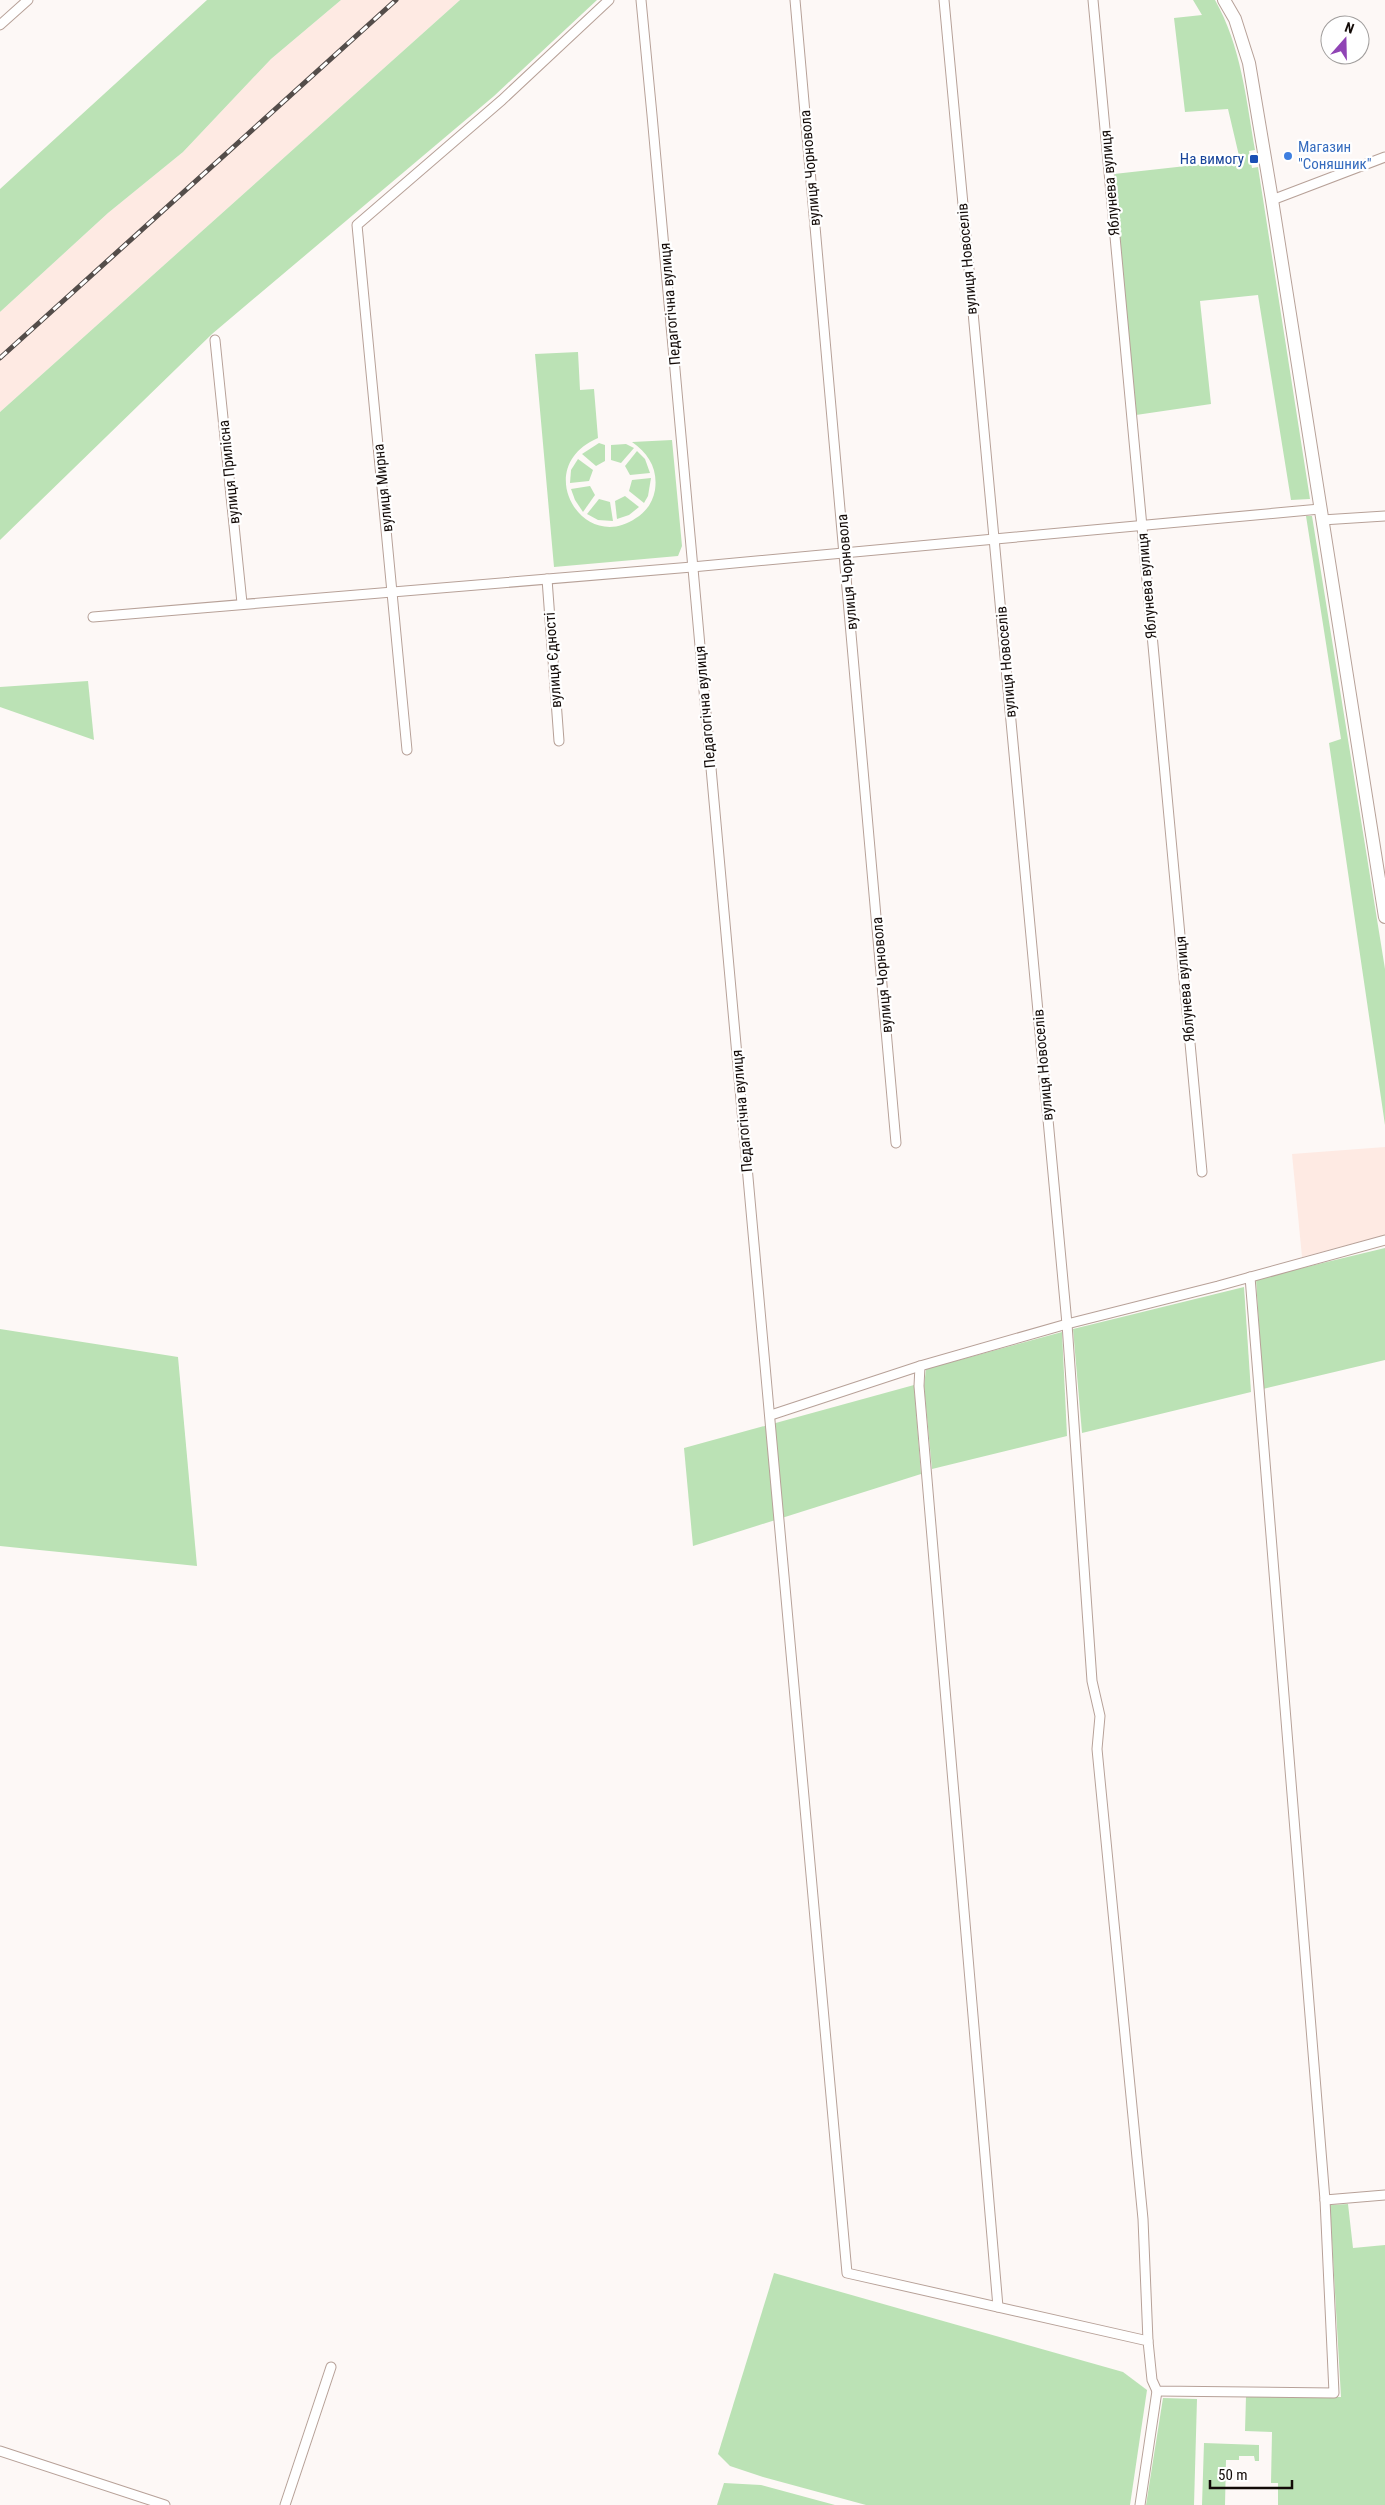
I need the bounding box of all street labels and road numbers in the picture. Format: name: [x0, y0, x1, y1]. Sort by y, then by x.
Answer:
street label: вулиця Чорновола: [796, 109, 824, 227]
street label: Яблунева вулиця: [1096, 129, 1124, 237]
street label: вулиця Новоселів: [953, 202, 981, 316]
street label: Педагогічна вулиця: [656, 242, 684, 366]
street label: вулиця Прилісна: [215, 419, 243, 525]
street label: вулиця Мирна: [369, 443, 397, 533]
street label: вулиця Чорновола: [833, 513, 861, 631]
street label: Яблунева вулиця: [1133, 532, 1161, 640]
street label: вулиця Новоселів: [992, 605, 1020, 719]
street label: вулиця Єдності: [541, 611, 565, 709]
street label: Педагогічна вулиця: [691, 645, 719, 769]
street label: вулиця Чорновола: [868, 916, 896, 1034]
street label: Яблунева вулиця: [1171, 935, 1199, 1043]
street label: вулиця Новоселів: [1029, 1008, 1057, 1122]
street label: Педагогічна вулиця: [728, 1049, 756, 1173]

